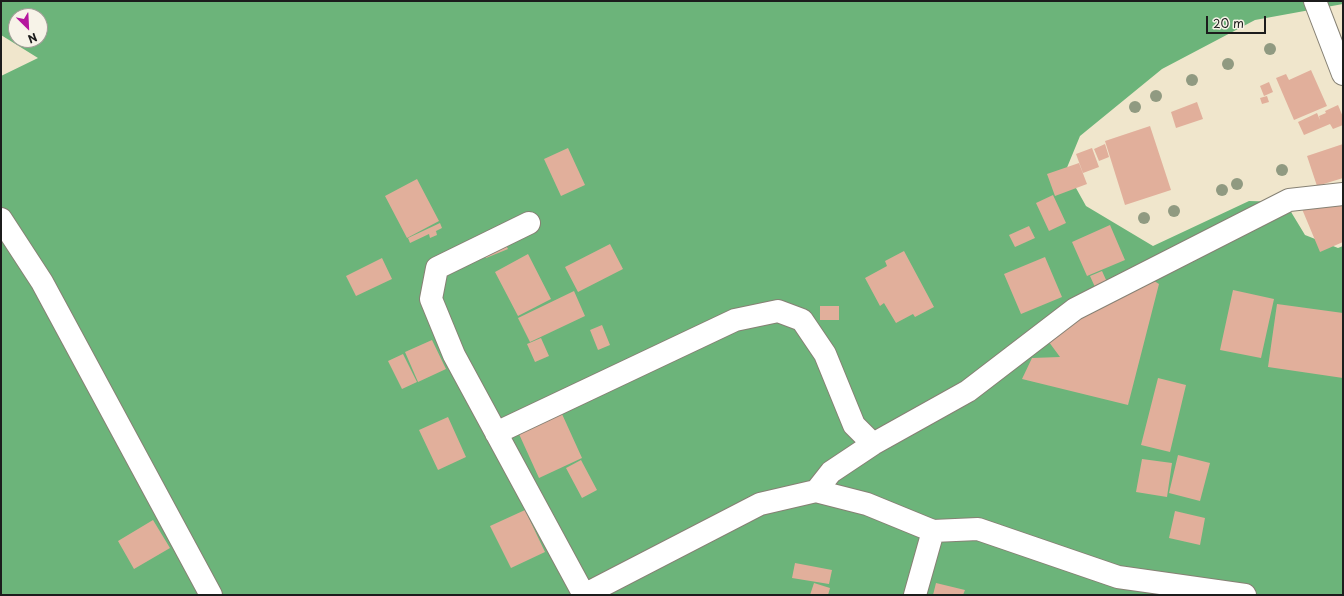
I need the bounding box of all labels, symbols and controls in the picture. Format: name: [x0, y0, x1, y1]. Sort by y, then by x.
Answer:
north arrow: [8, 8, 48, 48]
scale bar: [1208, 8, 1268, 34]
text: 20 m: [1213, 14, 1244, 32]
text: N: [25, 29, 40, 48]

